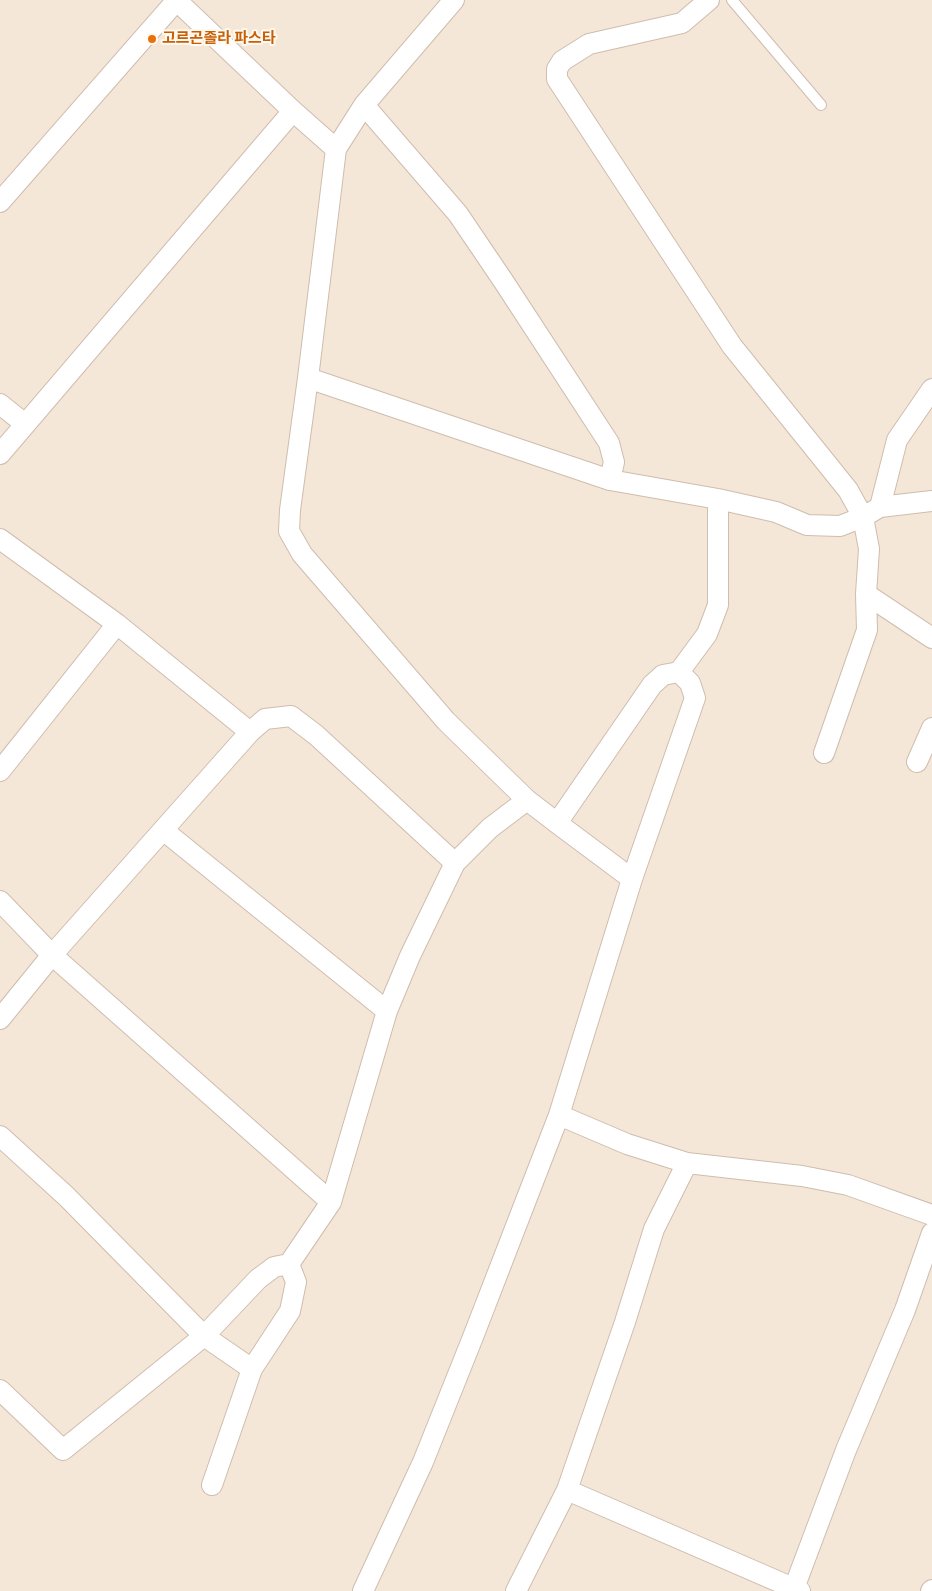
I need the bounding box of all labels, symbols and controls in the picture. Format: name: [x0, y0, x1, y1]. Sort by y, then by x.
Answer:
place label: 고르곤졸라 파스타: [162, 30, 276, 48]
marker: 고르곤졸라 파스타: [146, 33, 158, 45]

